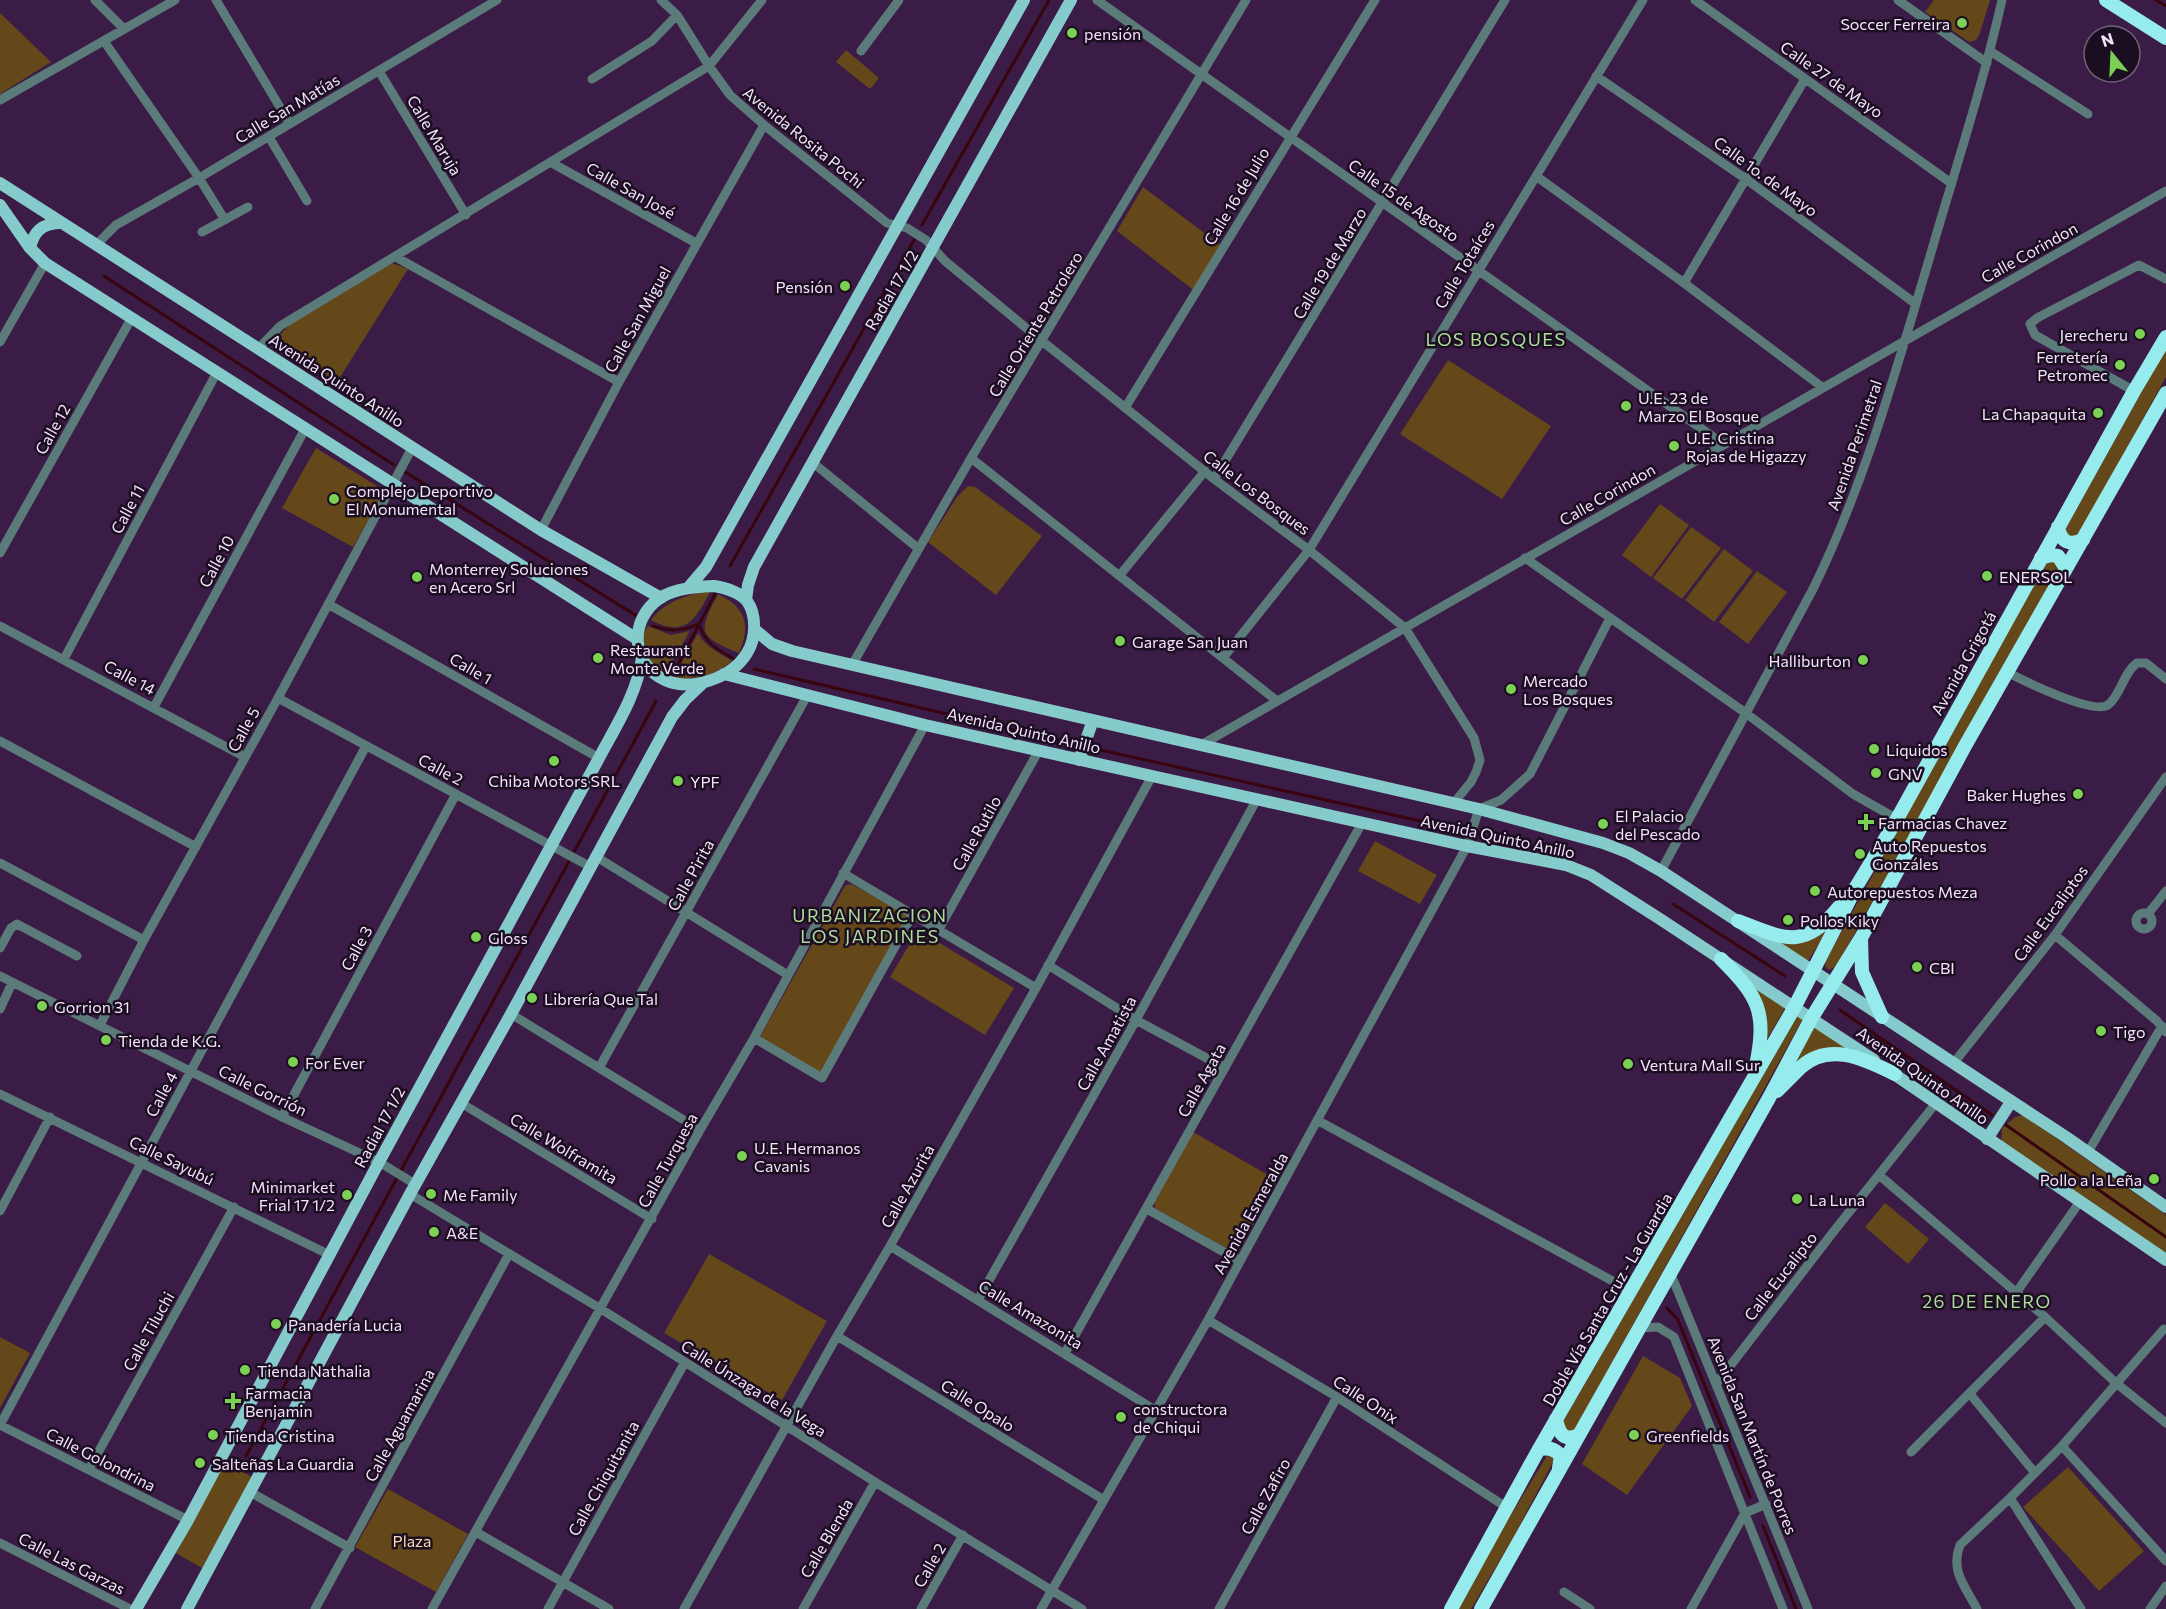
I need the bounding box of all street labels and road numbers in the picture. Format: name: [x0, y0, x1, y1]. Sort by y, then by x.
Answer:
street label: Calle 27 de Mayo: [1777, 37, 1887, 121]
street label: Calle San Matías: [231, 69, 343, 147]
street label: Avenida Rosita Pochi: [740, 82, 868, 192]
street label: Calle Maruja: [404, 91, 466, 179]
street label: Calle 1o. de Mayo: [1710, 132, 1822, 220]
street label: Calle 16 de Julio: [1199, 144, 1273, 248]
street label: Calle 15 de Agosto: [1345, 155, 1463, 245]
street label: Calle San José: [583, 158, 679, 222]
street label: Calle 19 de Marzo: [1288, 204, 1370, 322]
street label: Calle Totaíces: [1430, 216, 1498, 312]
street label: Calle Corindon: [1978, 218, 2080, 286]
street label: Radial 17 1/2: [861, 247, 922, 333]
street label: Calle Oriente Petrolero: [984, 248, 1086, 400]
street label: Calle San Miguel: [600, 263, 674, 375]
street label: Avenida Quinto Anillo: [266, 329, 408, 431]
street label: Avenida Perimetral: [1823, 377, 1885, 513]
street label: Calle 12: [30, 400, 74, 458]
street label: Calle Los Bosques: [1200, 446, 1314, 538]
street label: Calle Corindon: [1556, 459, 1658, 529]
street label: Calle 11: [106, 481, 148, 537]
street label: Calle 10: [194, 532, 238, 590]
street label: Avenida Grigotá: [1927, 608, 1999, 718]
street label: Calle 1: [446, 648, 496, 688]
street label: Calle 14: [101, 656, 159, 699]
street label: Calle 5: [223, 703, 263, 755]
street label: Avenida Quinto Anillo: [945, 703, 1103, 757]
street label: Calle 2: [415, 749, 467, 789]
street label: Calle Rutilo: [948, 792, 1004, 874]
street label: Avenida Quinto Anillo: [1419, 810, 1577, 862]
street label: Calle Pirita: [663, 836, 717, 914]
street label: Calle Eucaliptos: [2009, 861, 2091, 965]
street label: Calle 3: [336, 922, 376, 974]
street label: Calle Amatista: [1072, 992, 1140, 1094]
street label: Avenida Quinto Anillo: [1853, 1022, 1993, 1128]
street label: Calle Agata: [1173, 1040, 1229, 1120]
street label: Calle Gorrión: [216, 1060, 310, 1120]
street label: Calle 4: [141, 1068, 181, 1120]
street label: Radial 17 1/2: [350, 1083, 408, 1171]
street label: Calle Wolframita: [507, 1109, 621, 1187]
street label: Calle Turquesa: [633, 1109, 701, 1211]
street label: Calle Sayubú: [126, 1131, 218, 1189]
street label: Calle Azurita: [876, 1141, 938, 1231]
street label: Avenida Esmeralda: [1209, 1149, 1291, 1277]
street label: Doble Vía Santa Cruz - La Guardia: [1538, 1189, 1676, 1409]
street label: Calle Eucalipto: [1740, 1228, 1820, 1324]
street label: Calle Amazonita: [976, 1275, 1086, 1353]
street label: Calle Tiluchi: [118, 1288, 178, 1374]
street label: Avenida San Martín de Porres: [1705, 1333, 1801, 1537]
street label: Calle Únzaga de la Vega: [678, 1336, 830, 1440]
street label: Calle Aguamarina: [360, 1365, 438, 1485]
street label: Calle Onix: [1330, 1371, 1403, 1427]
street label: Calle Opalo: [938, 1375, 1018, 1435]
street label: Calle Chiquitanita: [563, 1417, 643, 1539]
street label: Calle Golondrina: [43, 1423, 159, 1495]
street label: Calle Zafiro: [1236, 1455, 1294, 1537]
street label: Calle Blenda: [796, 1495, 856, 1581]
street label: Calle Las Garzas: [16, 1528, 128, 1598]
street label: Calle 2: [909, 1539, 949, 1590]

